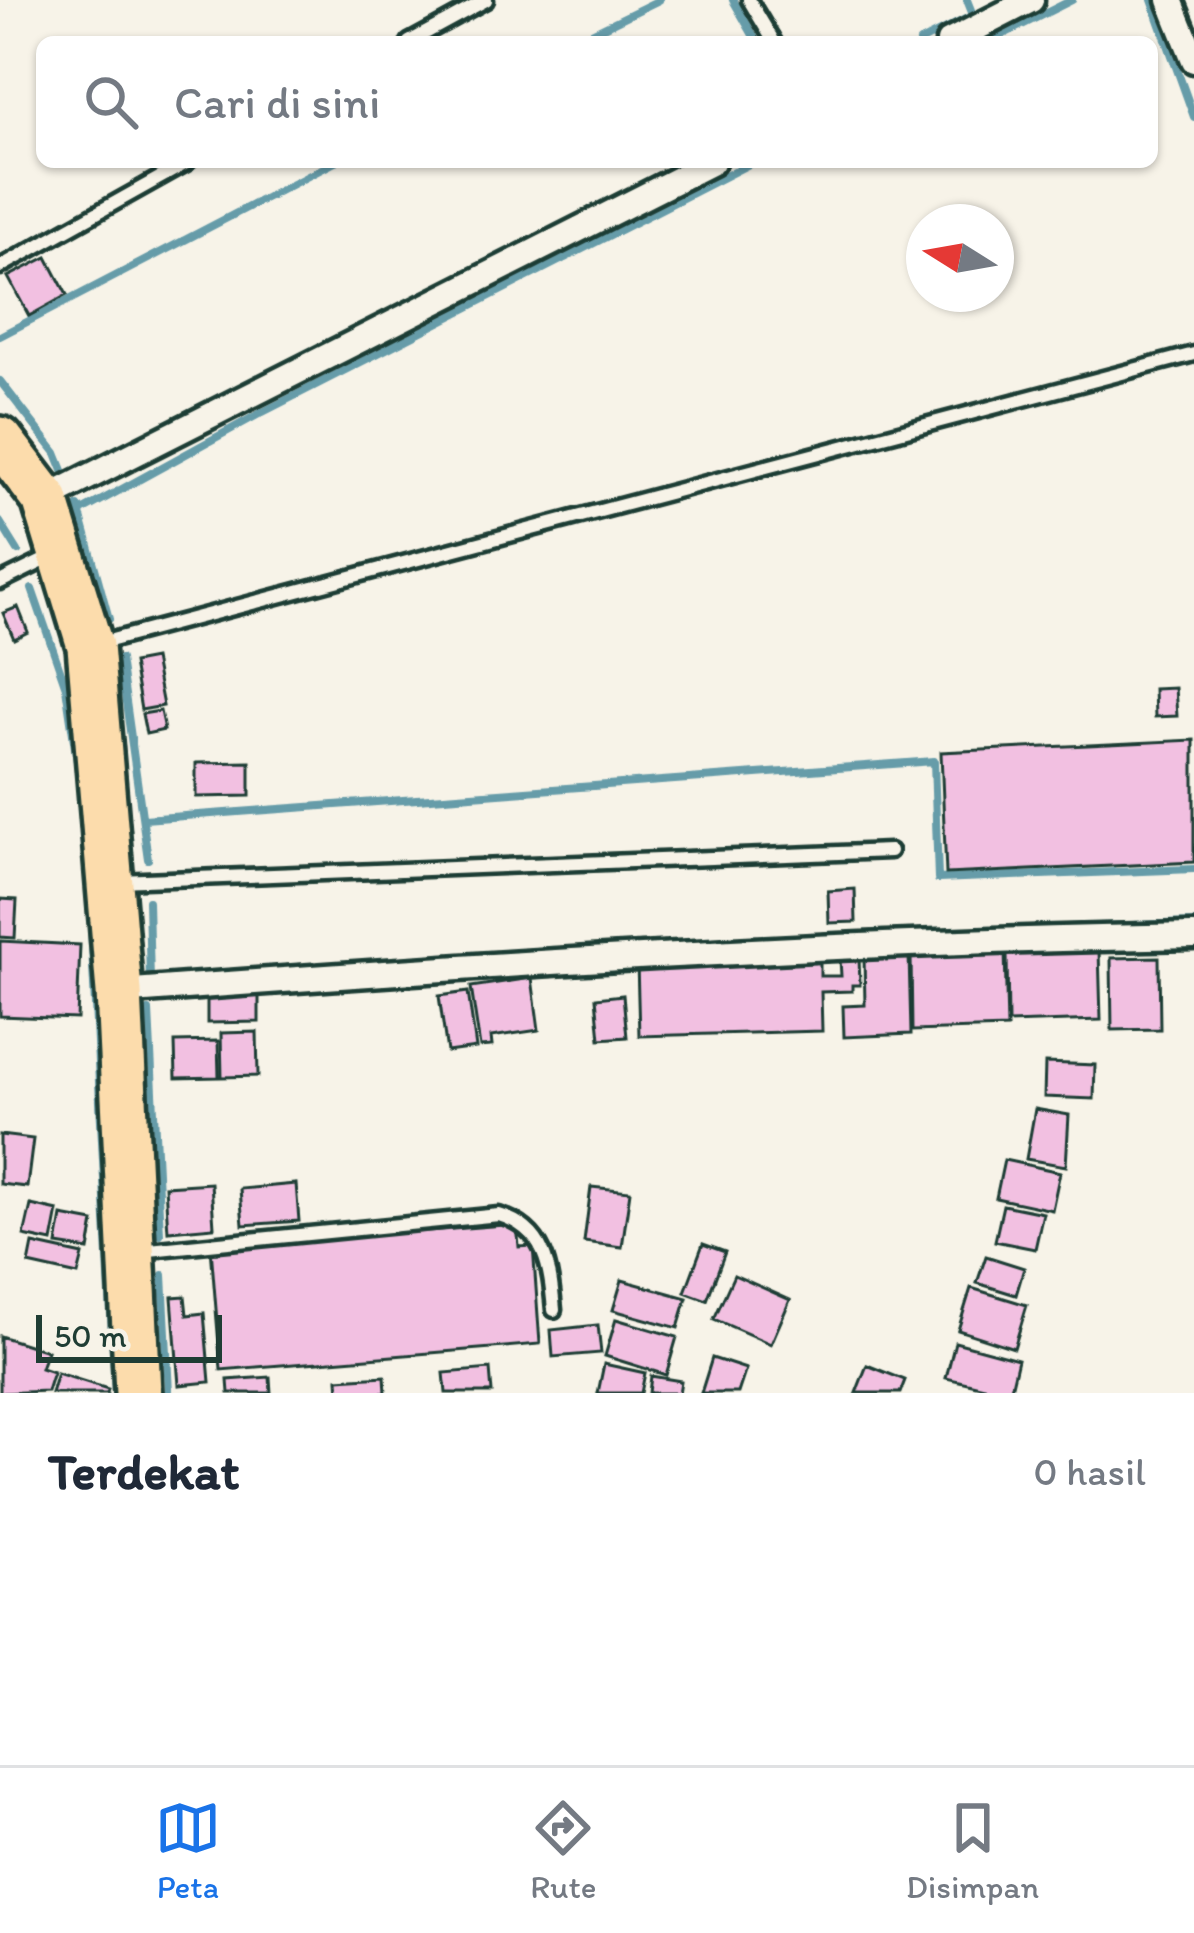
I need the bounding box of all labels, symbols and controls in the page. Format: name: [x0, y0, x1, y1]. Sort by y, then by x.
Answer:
search box: [36, 36, 1158, 168]
icon: search: [78, 69, 144, 135]
text: Cari di sini: [174, 75, 380, 129]
north arrow: [906, 204, 1014, 312]
scale bar: [36, 1309, 222, 1362]
text: 50 m: [54, 1316, 127, 1355]
text: Terdekat: [48, 1441, 240, 1502]
text: 0 hasil: [1034, 1448, 1146, 1495]
tab: Peta: [155, 1795, 221, 1906]
tab: Rute: [530, 1795, 597, 1906]
tab: Disimpan: [906, 1795, 1039, 1906]

